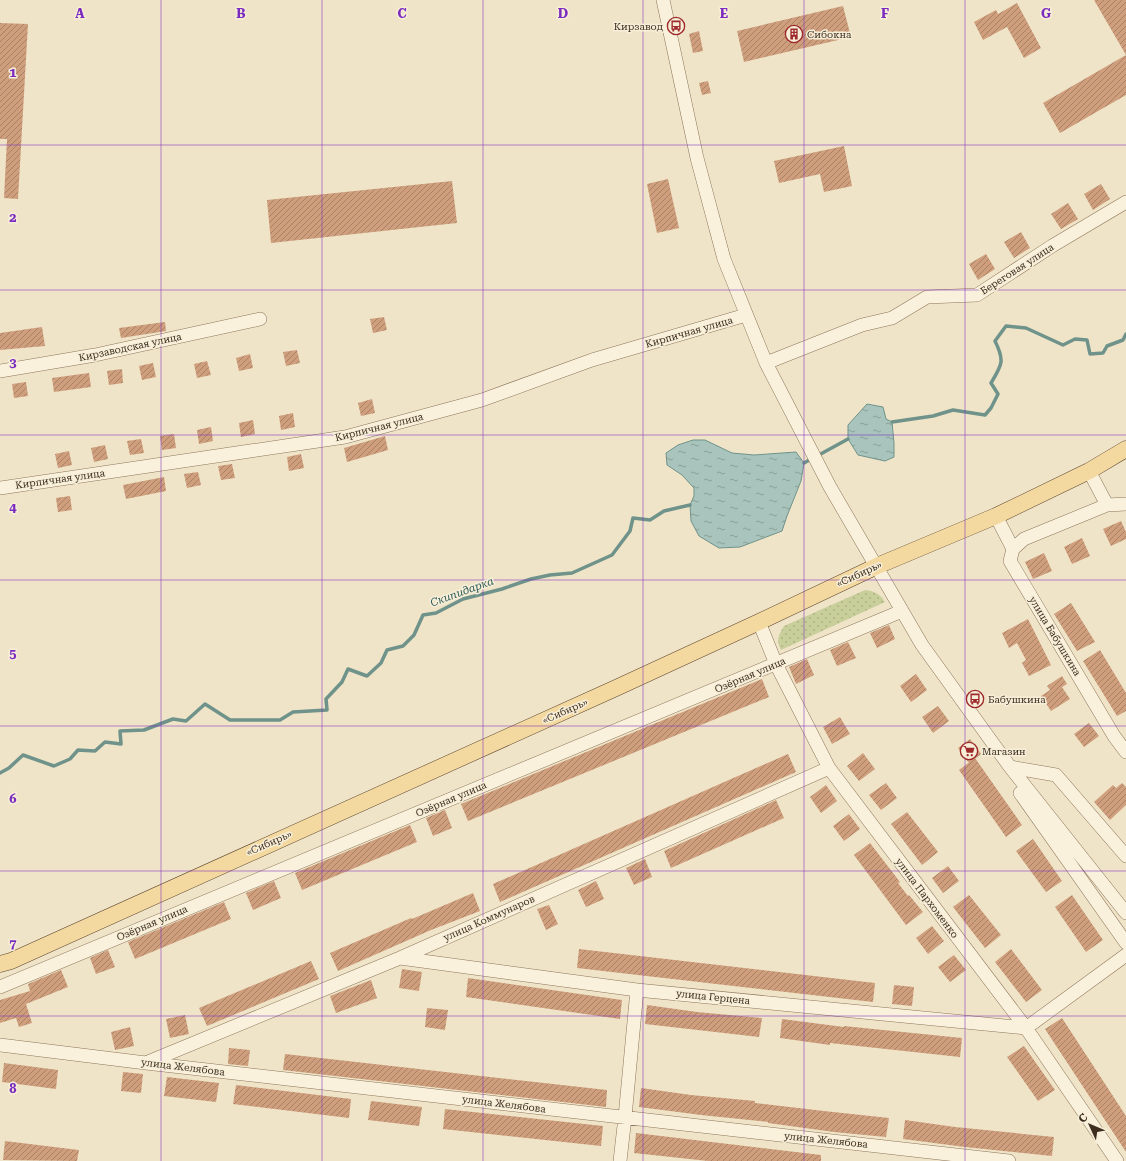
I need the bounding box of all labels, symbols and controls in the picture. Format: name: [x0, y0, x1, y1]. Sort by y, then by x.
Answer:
text: A: [75, 6, 85, 21]
text: B: [236, 6, 246, 21]
text: C: [397, 6, 407, 21]
text: D: [558, 6, 568, 21]
text: E: [720, 6, 728, 21]
text: F: [881, 6, 889, 21]
text: G: [1041, 6, 1051, 21]
bus stop icon: Кирзавод: [666, 16, 686, 36]
place label: Кирзавод: [614, 21, 664, 32]
building icon: Сибокна: [784, 24, 804, 44]
place label: Сибокна: [807, 29, 852, 40]
text: 1: [9, 65, 17, 80]
text: 2: [9, 210, 17, 225]
street label: Береговая улица: [978, 241, 1056, 297]
street label: Кирпичная улица: [644, 314, 735, 350]
street label: Кирзаводская улица: [78, 331, 183, 363]
text: 3: [9, 355, 17, 370]
street label: Кирпичная улица: [334, 411, 425, 443]
street label: Кирпичная улица: [14, 467, 106, 491]
text: 4: [9, 500, 17, 515]
street label: «Сибирь»: [835, 559, 883, 589]
water label: Скипидарка: [428, 574, 496, 610]
street label: улица Бабушкина: [1027, 594, 1083, 678]
text: 5: [9, 646, 17, 661]
street label: Озёрная улица: [713, 655, 788, 695]
bus stop icon: Бабушкина: [965, 689, 985, 709]
place label: Бабушкина: [988, 694, 1046, 705]
street label: «Сибирь»: [541, 696, 589, 726]
supermarket icon: Магазин: [959, 741, 979, 761]
place label: Магазин: [982, 746, 1026, 757]
street label: Озёрная улица: [414, 779, 489, 819]
text: 6: [9, 791, 17, 806]
street label: «Сибирь»: [245, 828, 293, 858]
street label: улица Пархоменко: [893, 856, 961, 940]
street label: улица Коммунаров: [442, 893, 537, 943]
street label: Озёрная улица: [115, 903, 190, 943]
text: 7: [9, 936, 17, 951]
street label: улица Герцена: [676, 988, 751, 1006]
street label: улица Желябова: [141, 1056, 226, 1078]
text: 8: [9, 1081, 17, 1096]
street label: улица Желябова: [462, 1093, 547, 1115]
north arrow: [1070, 1105, 1110, 1145]
text: С: [1076, 1111, 1091, 1126]
street label: улица Желябова: [784, 1130, 869, 1150]

